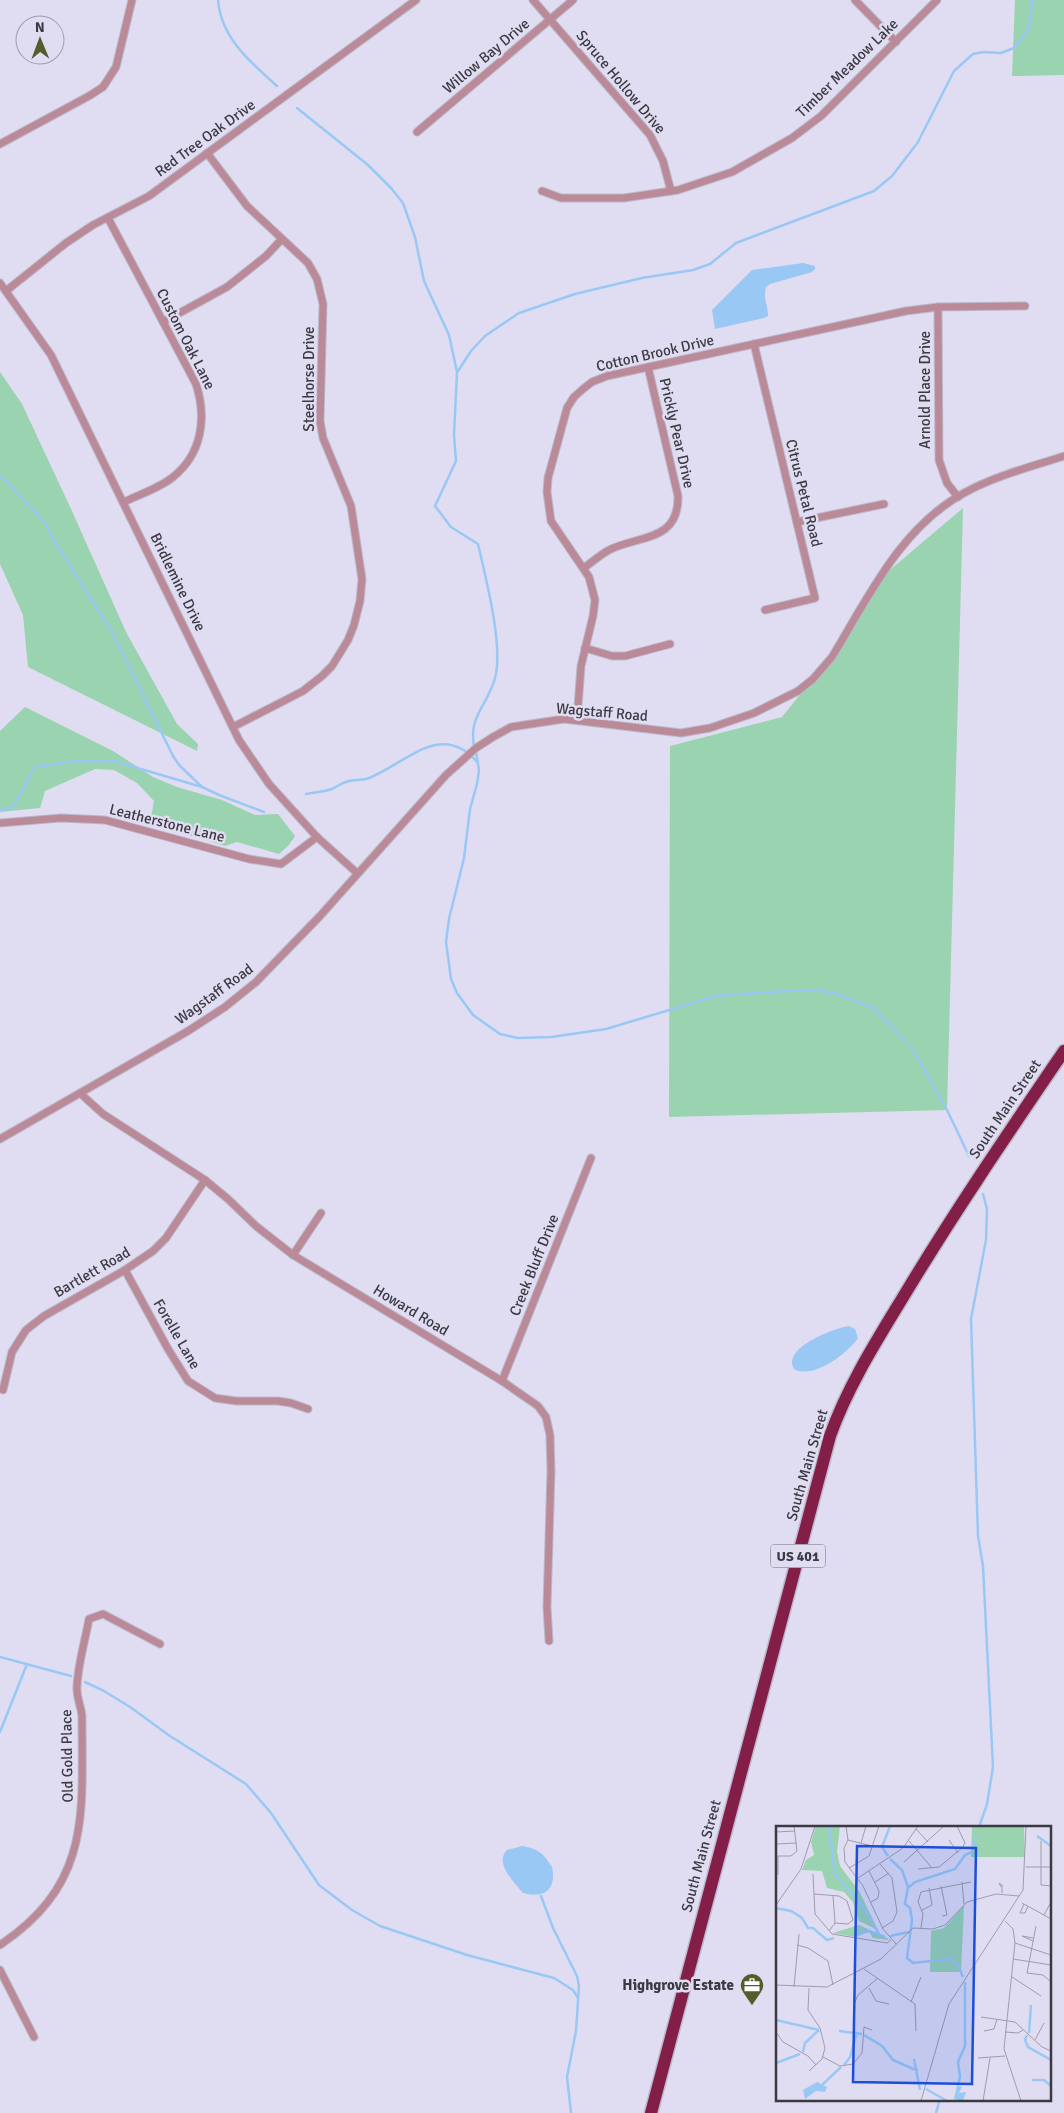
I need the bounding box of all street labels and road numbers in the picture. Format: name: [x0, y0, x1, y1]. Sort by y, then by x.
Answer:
street label: Willow Bay Drive: [439, 15, 533, 97]
street label: Timber Meadow Lake: [792, 15, 902, 121]
street label: Spruce Hollow Drive: [572, 27, 670, 137]
street label: Red Tree Oak Drive: [151, 96, 259, 180]
street label: Custom Oak Lane: [153, 285, 219, 393]
street label: Steelhorse Drive: [300, 326, 318, 432]
street label: Cotton Brook Drive: [594, 331, 716, 375]
street label: Arnold Place Drive: [916, 331, 934, 449]
street label: Prickly Pear Drive: [656, 376, 698, 490]
street label: Citrus Petal Road: [782, 437, 826, 549]
street label: Bridlemine Drive: [146, 530, 210, 634]
street label: Wagstaff Road: [555, 699, 649, 725]
street label: Leatherstone Lane: [107, 800, 227, 846]
street label: Wagstaff Road: [171, 960, 257, 1028]
street label: South Main Street: [965, 1056, 1045, 1162]
street label: Creek Bluff Drive: [505, 1212, 563, 1318]
street label: Bartlett Road: [51, 1243, 134, 1301]
street label: Howard Road: [370, 1280, 452, 1340]
street label: Forelle Lane: [150, 1296, 204, 1372]
street label: South Main Street: [782, 1407, 832, 1523]
road number: US 401: [770, 1544, 826, 1568]
street label: Old Gold Place: [57, 1709, 77, 1803]
street label: South Main Street: [677, 1798, 725, 1914]

